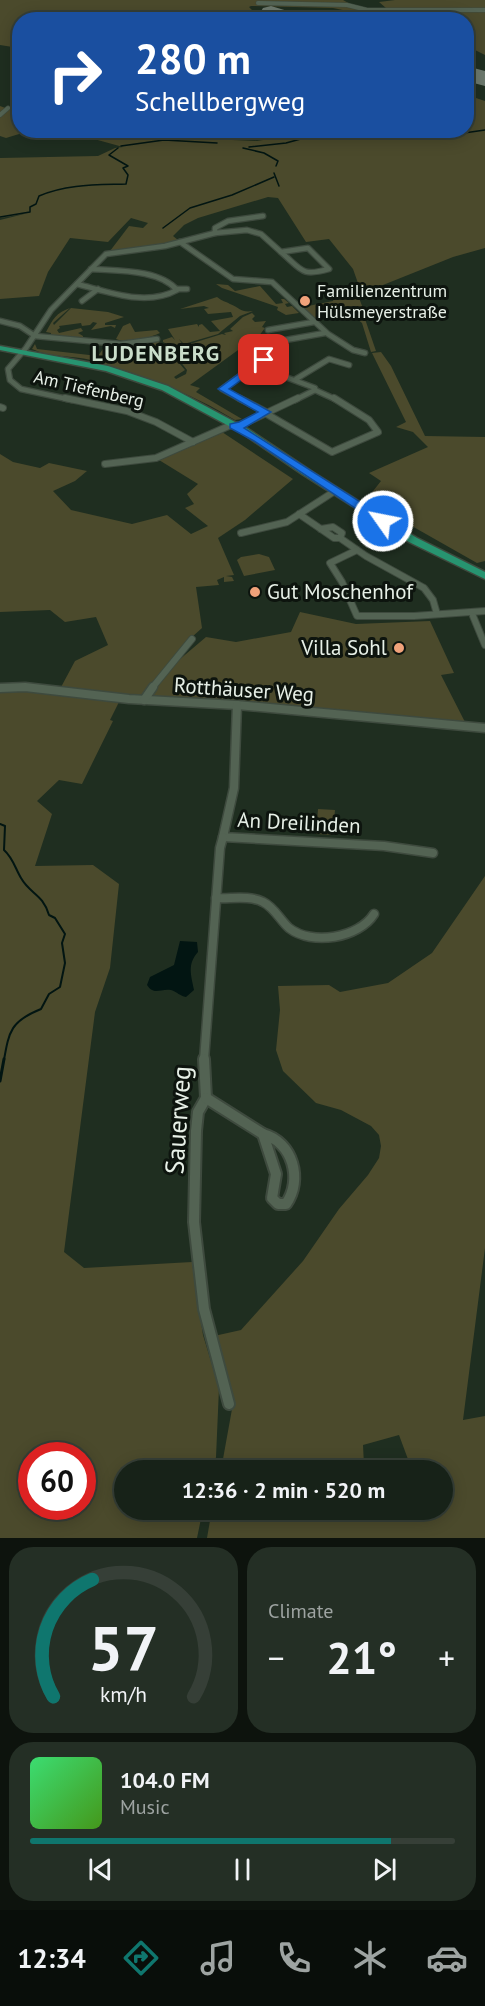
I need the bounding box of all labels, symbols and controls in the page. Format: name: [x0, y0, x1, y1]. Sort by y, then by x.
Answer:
text: 280 m: [135, 31, 251, 86]
icon: right: [36, 36, 114, 114]
text: Schellbergweg: [135, 84, 305, 118]
place label: Familienzentrum Hülsmeyerstraße: [317, 279, 447, 323]
marker: Familienzentrum Hülsmeyerstraße: [298, 294, 312, 308]
pin: [238, 334, 289, 385]
district label: LUDENBERG: [91, 339, 221, 367]
icon: arrive: [247, 343, 280, 376]
street label: Am Tiefenberg: [32, 365, 147, 412]
position arrow: [351, 489, 415, 553]
place label: Gut Moschenhof: [267, 578, 414, 605]
marker: Gut Moschenhof: [248, 585, 262, 599]
place label: Villa Sohl: [300, 634, 387, 661]
marker: Villa Sohl: [392, 641, 406, 655]
street label: Rotthäuser Weg: [173, 671, 315, 708]
street label: An Dreilinden: [237, 806, 361, 839]
street label: Sauerweg: [157, 1065, 198, 1175]
speed limit sign: 60: [18, 1442, 96, 1520]
text: 12:36 · 2 min · 520 m: [182, 1476, 385, 1504]
text: Climate: [268, 1598, 334, 1624]
text: 57: [88, 1607, 159, 1688]
text: 21°: [326, 1628, 397, 1686]
text: −: [268, 1636, 285, 1679]
text: +: [438, 1636, 455, 1679]
text: km/h: [100, 1680, 147, 1708]
text: 104.0 FM: [120, 1766, 210, 1794]
text: Music: [120, 1794, 169, 1820]
icon: previous: [84, 1853, 117, 1886]
icon: pause: [226, 1853, 259, 1886]
icon: next: [368, 1853, 401, 1886]
icon: directions: [120, 1937, 162, 1979]
icon: music: [197, 1937, 239, 1979]
icon: phone: [273, 1937, 315, 1979]
icon: climate: [349, 1937, 391, 1979]
icon: car: [426, 1937, 468, 1979]
text: 12:34: [17, 1941, 86, 1975]

